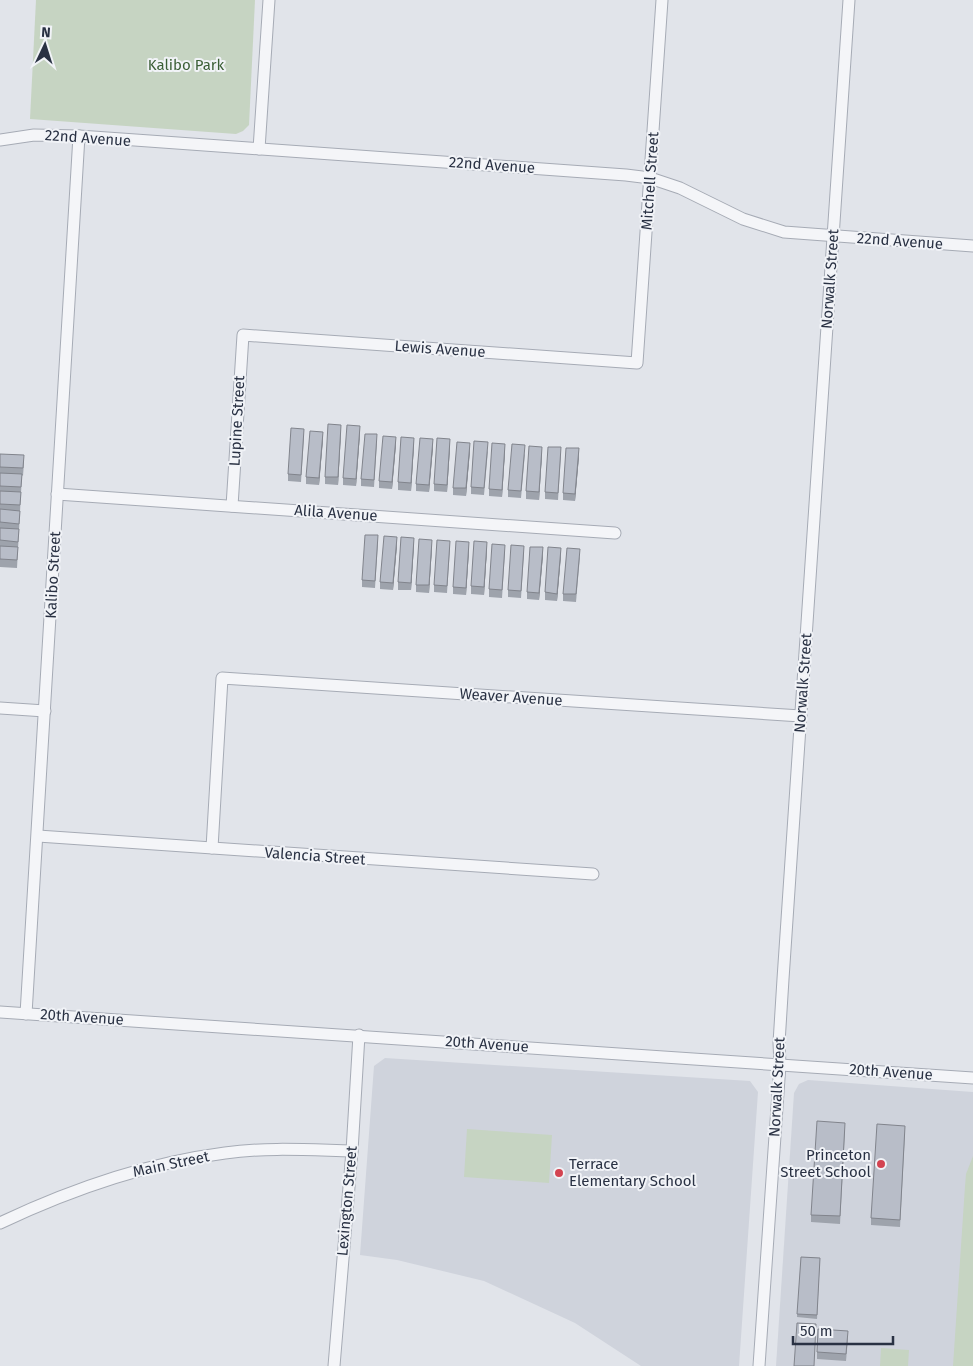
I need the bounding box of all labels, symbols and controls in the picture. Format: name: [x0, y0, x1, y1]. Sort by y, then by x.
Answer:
north arrow: [20, 20, 70, 70]
text: N: [41, 24, 51, 41]
park label: Kalibo Park: [148, 56, 225, 74]
street label: 22nd Avenue: [44, 126, 132, 150]
street label: Mitchell Street: [638, 131, 662, 231]
street label: 22nd Avenue: [448, 153, 536, 177]
street label: Norwalk Street: [818, 228, 843, 330]
street label: 22nd Avenue: [856, 229, 944, 253]
street label: Lewis Avenue: [394, 337, 486, 361]
street label: Lupine Street: [226, 375, 248, 467]
street label: Alila Avenue: [294, 501, 378, 525]
street label: Kalibo Street: [42, 530, 64, 619]
street label: Norwalk Street: [791, 632, 816, 734]
street label: Weaver Avenue: [459, 684, 563, 710]
street label: Valencia Street: [264, 843, 367, 869]
street label: 20th Avenue: [40, 1005, 124, 1029]
street label: 20th Avenue: [445, 1032, 529, 1056]
street label: Norwalk Street: [765, 1036, 789, 1137]
street label: 20th Avenue: [849, 1060, 933, 1084]
street label: Lexington Street: [333, 1145, 361, 1257]
place label: Princeton Street School: [780, 1146, 872, 1181]
street label: Main Street: [131, 1147, 211, 1181]
place label: Terrace Elementary School: [569, 1155, 697, 1190]
marker: Princeton Street School: [875, 1158, 887, 1170]
marker: Terrace Elementary School: [553, 1167, 565, 1179]
scale bar: [793, 1314, 893, 1346]
text: 50 m: [800, 1322, 833, 1340]

